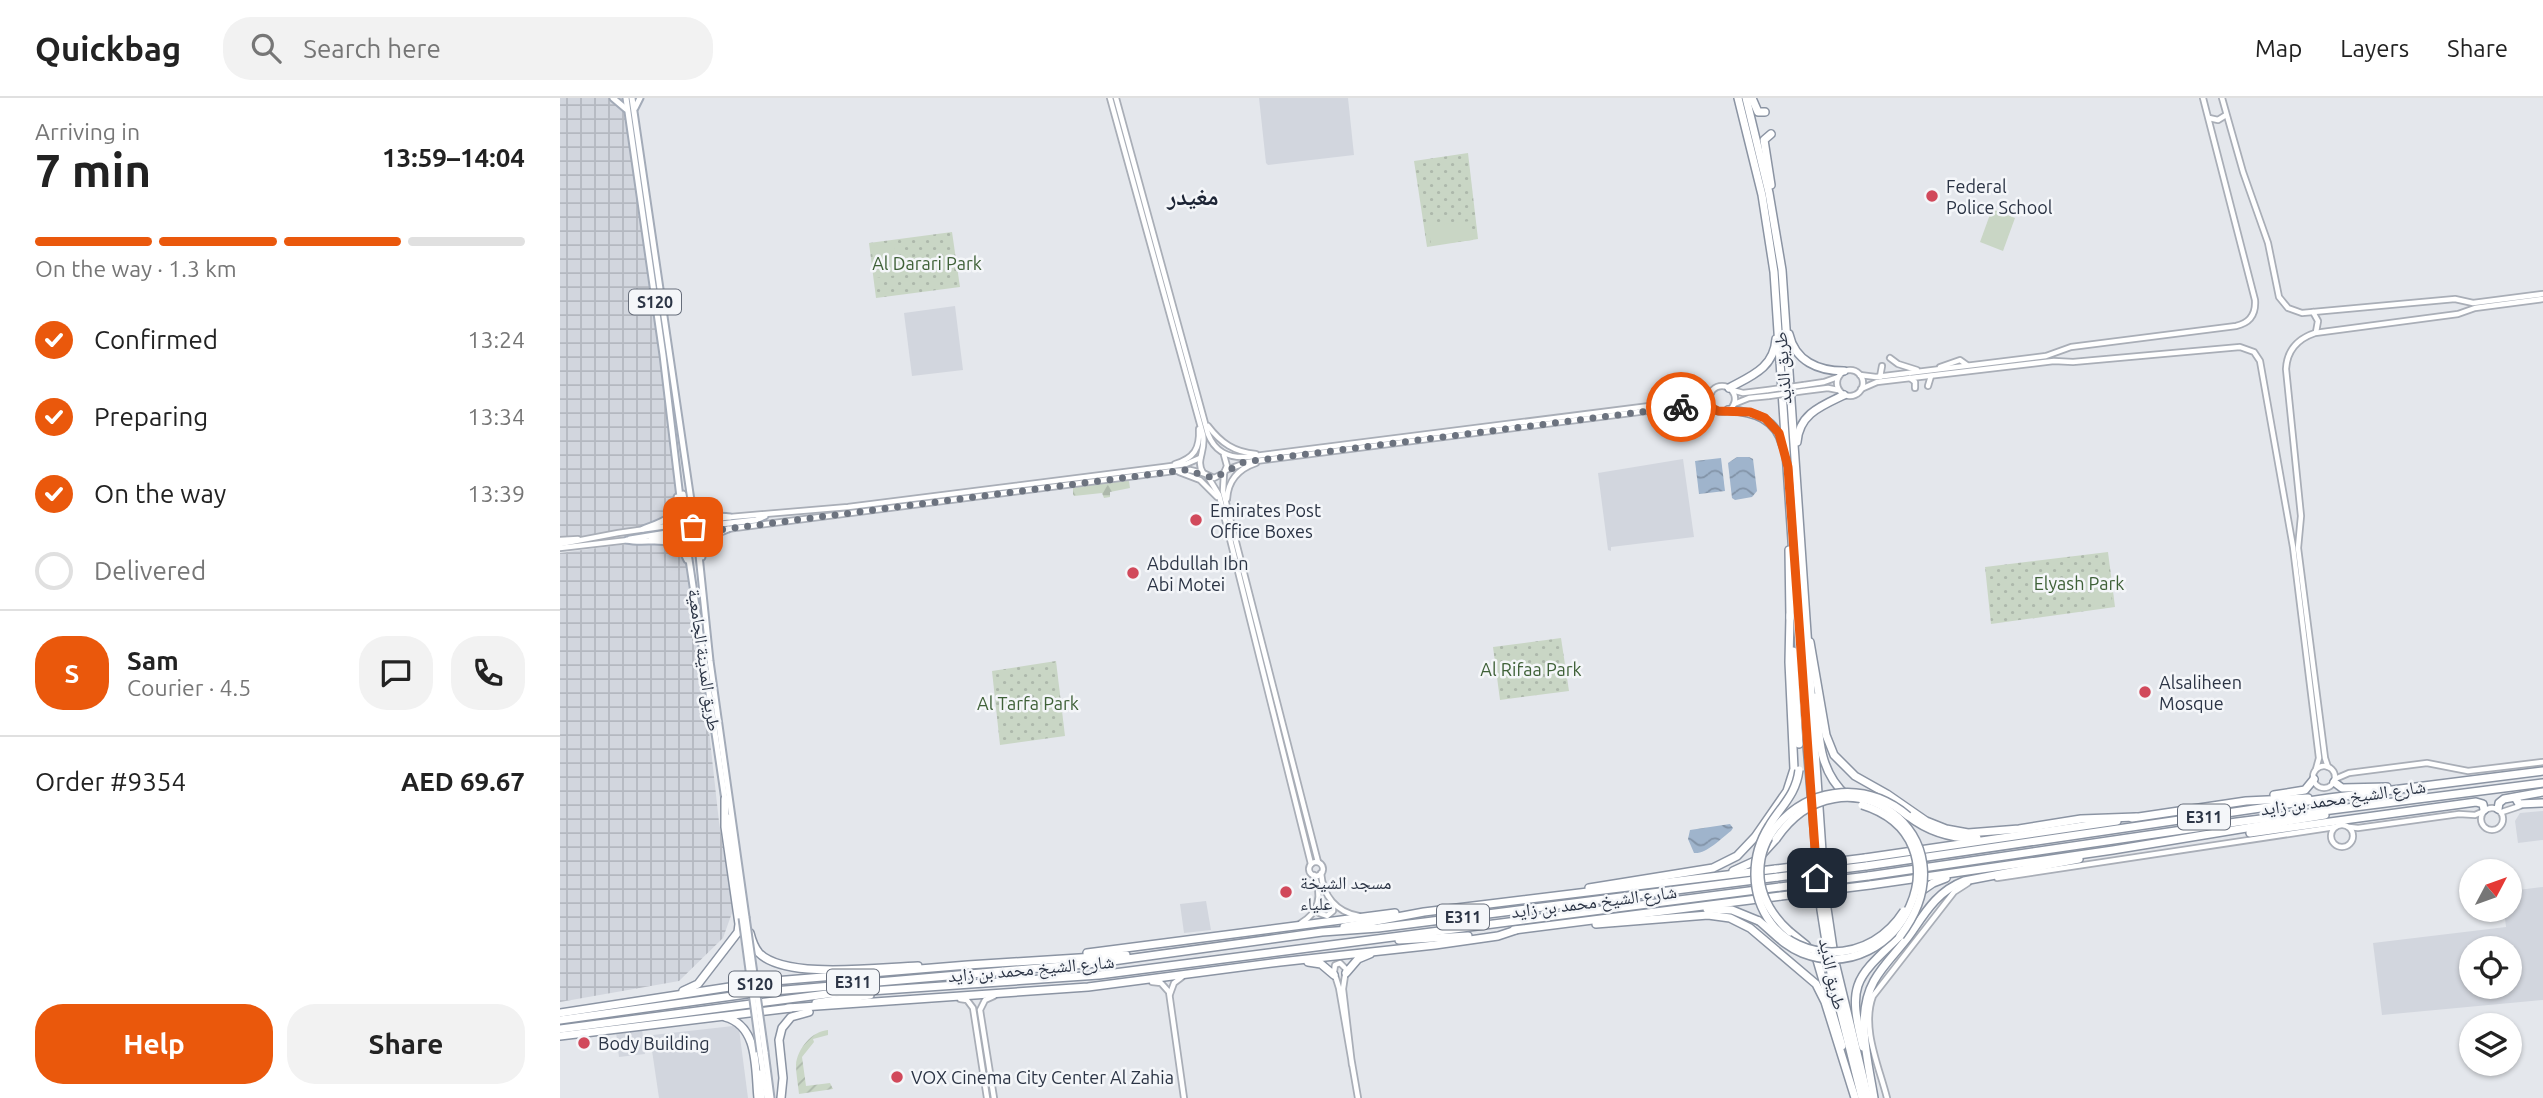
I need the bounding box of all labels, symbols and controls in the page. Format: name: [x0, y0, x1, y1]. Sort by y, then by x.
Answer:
search box: [223, 17, 713, 80]
icon: search: [247, 29, 285, 67]
text: Quickbag: [35, 30, 181, 67]
text: Search here: [303, 34, 441, 63]
text: Map: [2255, 35, 2302, 62]
text: Layers: [2340, 35, 2409, 62]
text: Share: [2447, 35, 2508, 62]
text: Arriving in: [35, 119, 140, 144]
text: 13:59–14:04: [382, 143, 525, 172]
text: 7 min: [35, 144, 151, 196]
place label: Federal Police School: [1946, 176, 2053, 217]
district label: مغيدر: [1166, 183, 1219, 210]
marker: Federal Police School: [1924, 188, 1940, 204]
park label: Al Darari Park: [872, 253, 982, 273]
text: On the way · 1.3 km: [35, 256, 237, 281]
road number: S120: [629, 290, 681, 314]
icon: check: [35, 321, 73, 359]
text: Confirmed: [94, 325, 218, 354]
text: 13:24: [467, 327, 525, 352]
street label: طريق الذيد: [1770, 331, 1796, 405]
courier: [1646, 372, 1716, 442]
icon: bike: [1662, 388, 1700, 426]
icon: check: [35, 398, 73, 436]
text: Preparing: [94, 402, 208, 431]
text: 13:34: [467, 404, 525, 429]
icon: check: [35, 475, 73, 513]
text: On the way: [94, 479, 226, 508]
text: 13:39: [467, 481, 525, 506]
pin: [663, 497, 723, 557]
place label: Emirates Post Office Boxes: [1210, 500, 1321, 541]
icon: bag: [674, 508, 712, 546]
marker: Emirates Post Office Boxes: [1188, 512, 1204, 528]
place label: Abdullah Ibn Abi Motei: [1147, 553, 1249, 594]
text: Delivered: [94, 556, 206, 585]
marker: Abdullah Ibn Abi Motei: [1125, 565, 1141, 581]
park label: Elyash Park: [2034, 573, 2124, 593]
street label: طريق المدينة الجامعية: [683, 587, 725, 733]
button: chat: [359, 636, 433, 710]
button: phone: [451, 636, 525, 710]
text: Sam: [127, 646, 179, 675]
text: S: [65, 659, 79, 688]
park label: Al Rifaa Park: [1480, 659, 1582, 679]
place label: Alsaliheen Mosque: [2159, 672, 2242, 713]
text: Courier · 4.5: [127, 675, 251, 700]
marker: Alsaliheen Mosque: [2137, 684, 2153, 700]
park label: Al Tarfa Park: [977, 693, 1079, 713]
text: Order #9354: [35, 767, 186, 796]
text: AED 69.67: [401, 767, 525, 796]
street label: شارع الشيخ محمد بن زايد: [2259, 775, 2427, 821]
road number: E311: [2178, 804, 2230, 830]
pin: [1787, 848, 1847, 908]
icon: home: [1798, 859, 1836, 897]
north arrow: [2459, 859, 2522, 922]
map controls: [2459, 859, 2522, 1076]
place label: مسجد الشيخة علياء: [1300, 872, 1391, 914]
street label: شارع الشيخ محمد بن زايد: [1510, 881, 1678, 924]
marker: مسجد الشيخة علياء: [1278, 884, 1294, 900]
road number: E311: [1437, 904, 1489, 930]
button: locate: [2459, 936, 2522, 999]
street label: طريق الذيد: [1814, 937, 1850, 1012]
street label: شارع الشيخ محمد بن زايد: [947, 951, 1115, 988]
road number: E311: [827, 970, 879, 995]
road number: S120: [729, 972, 781, 996]
button: Help: [35, 1004, 273, 1084]
button: Share: [287, 1004, 525, 1084]
button: layers: [2459, 1013, 2522, 1076]
place label: Body Building: [598, 1033, 710, 1053]
marker: Body Building: [576, 1035, 592, 1051]
place label: VOX Cinema City Center Al Zahia: [911, 1067, 1174, 1087]
marker: VOX Cinema City Center Al Zahia: [889, 1069, 905, 1085]

